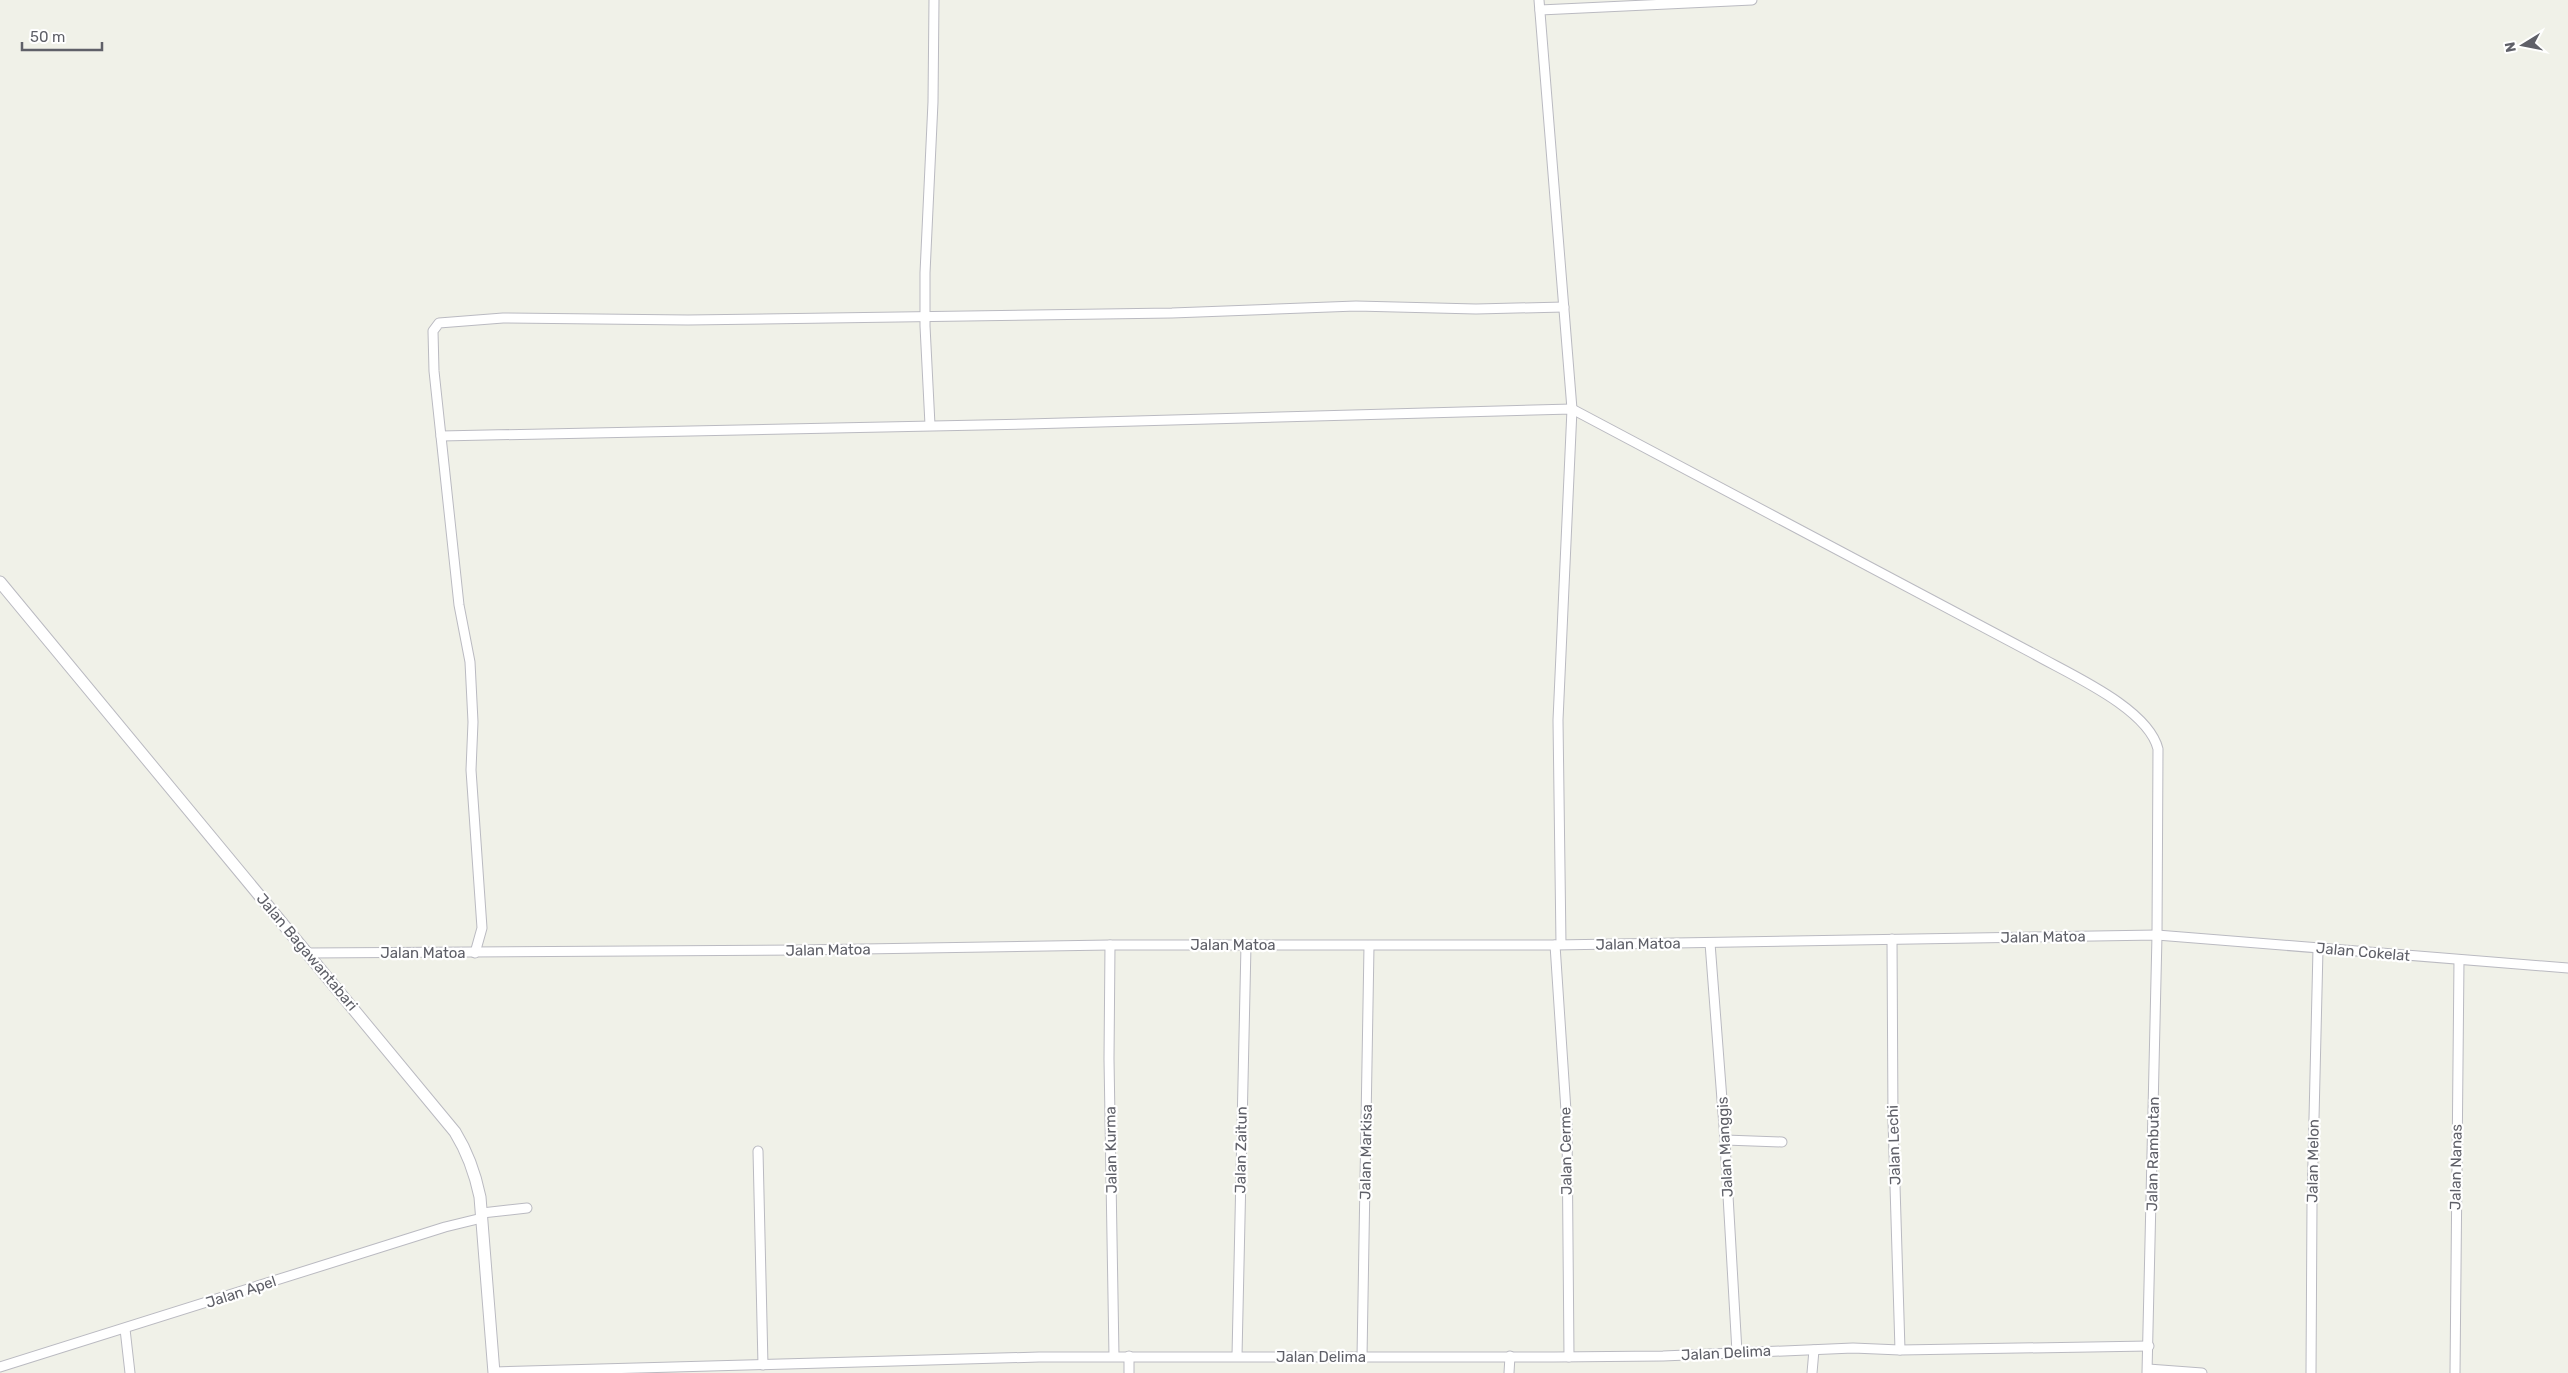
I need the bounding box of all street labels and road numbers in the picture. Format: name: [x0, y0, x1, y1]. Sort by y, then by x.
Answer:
street label: Jalan Bagawantabari: [253, 890, 361, 1014]
street label: Jalan Matoa: [2000, 927, 2086, 947]
street label: Jalan Matoa: [1595, 934, 1681, 954]
street label: Jalan Matoa: [1190, 936, 1276, 954]
street label: Jalan Cokelat: [2315, 939, 2411, 965]
street label: Jalan Matoa: [785, 940, 871, 960]
street label: Jalan Matoa: [380, 944, 466, 962]
street label: Jalan Manggis: [1713, 1096, 1737, 1198]
street label: Jalan Rambutan: [2143, 1096, 2163, 1212]
street label: Jalan Markisa: [1356, 1104, 1376, 1200]
street label: Jalan Lechi: [1884, 1105, 1904, 1185]
street label: Jalan Kurma: [1101, 1106, 1121, 1194]
street label: Jalan Zaitun: [1231, 1106, 1251, 1194]
street label: Jalan Cerme: [1556, 1107, 1576, 1195]
street label: Jalan Melon: [2303, 1119, 2323, 1203]
street label: Jalan Nanas: [2446, 1123, 2466, 1210]
street label: Jalan Apel: [203, 1272, 279, 1312]
street label: Jalan Delima: [1681, 1342, 1771, 1364]
street label: Jalan Delima: [1276, 1348, 1366, 1366]

